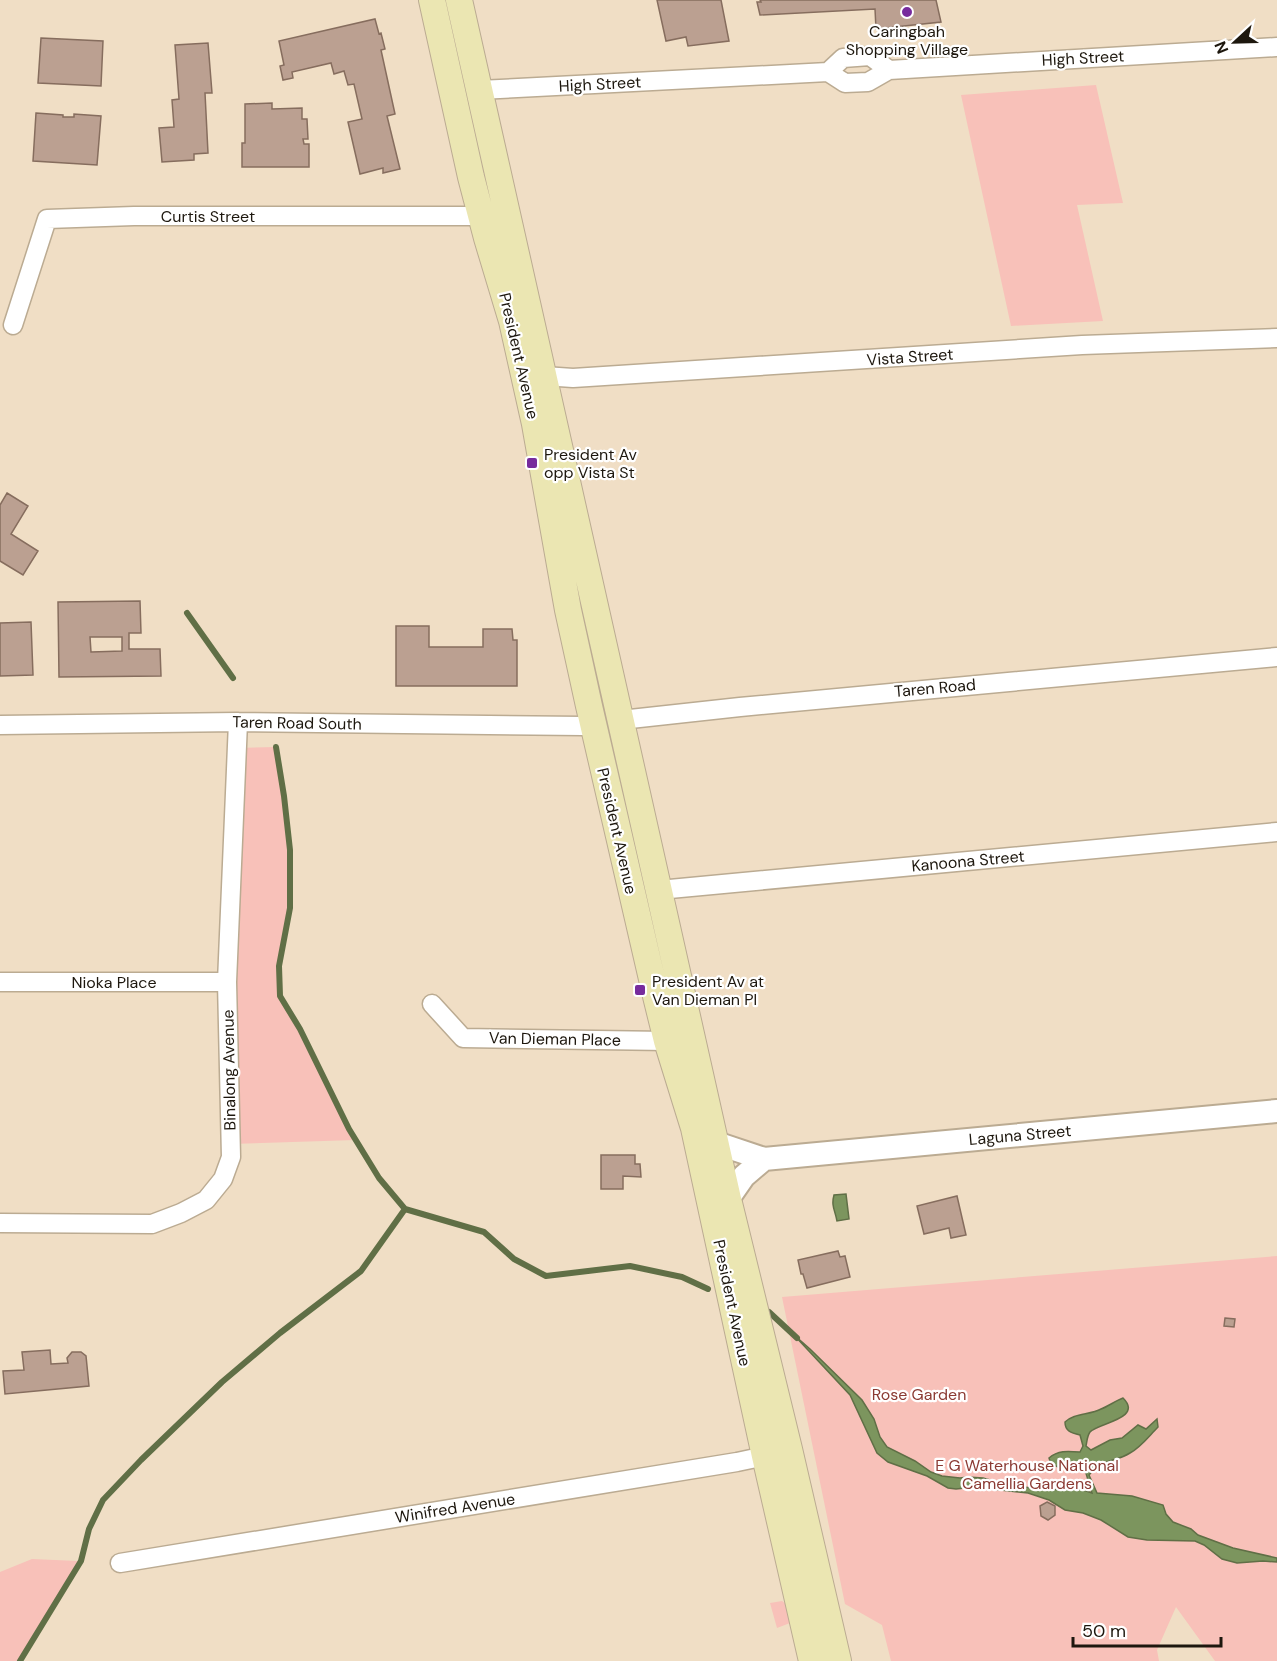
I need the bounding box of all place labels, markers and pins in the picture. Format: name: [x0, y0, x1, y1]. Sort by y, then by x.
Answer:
marker: Caringbah Shopping Village: [900, 5, 914, 19]
place label: Caringbah Shopping Village: [846, 21, 968, 60]
place label: President Av opp Vista St: [544, 444, 637, 483]
marker: President Av opp Vista St: [525, 456, 539, 470]
place label: President Av at Van Dieman Pl: [652, 971, 764, 1010]
marker: President Av at Van Dieman Pl: [633, 983, 647, 997]

